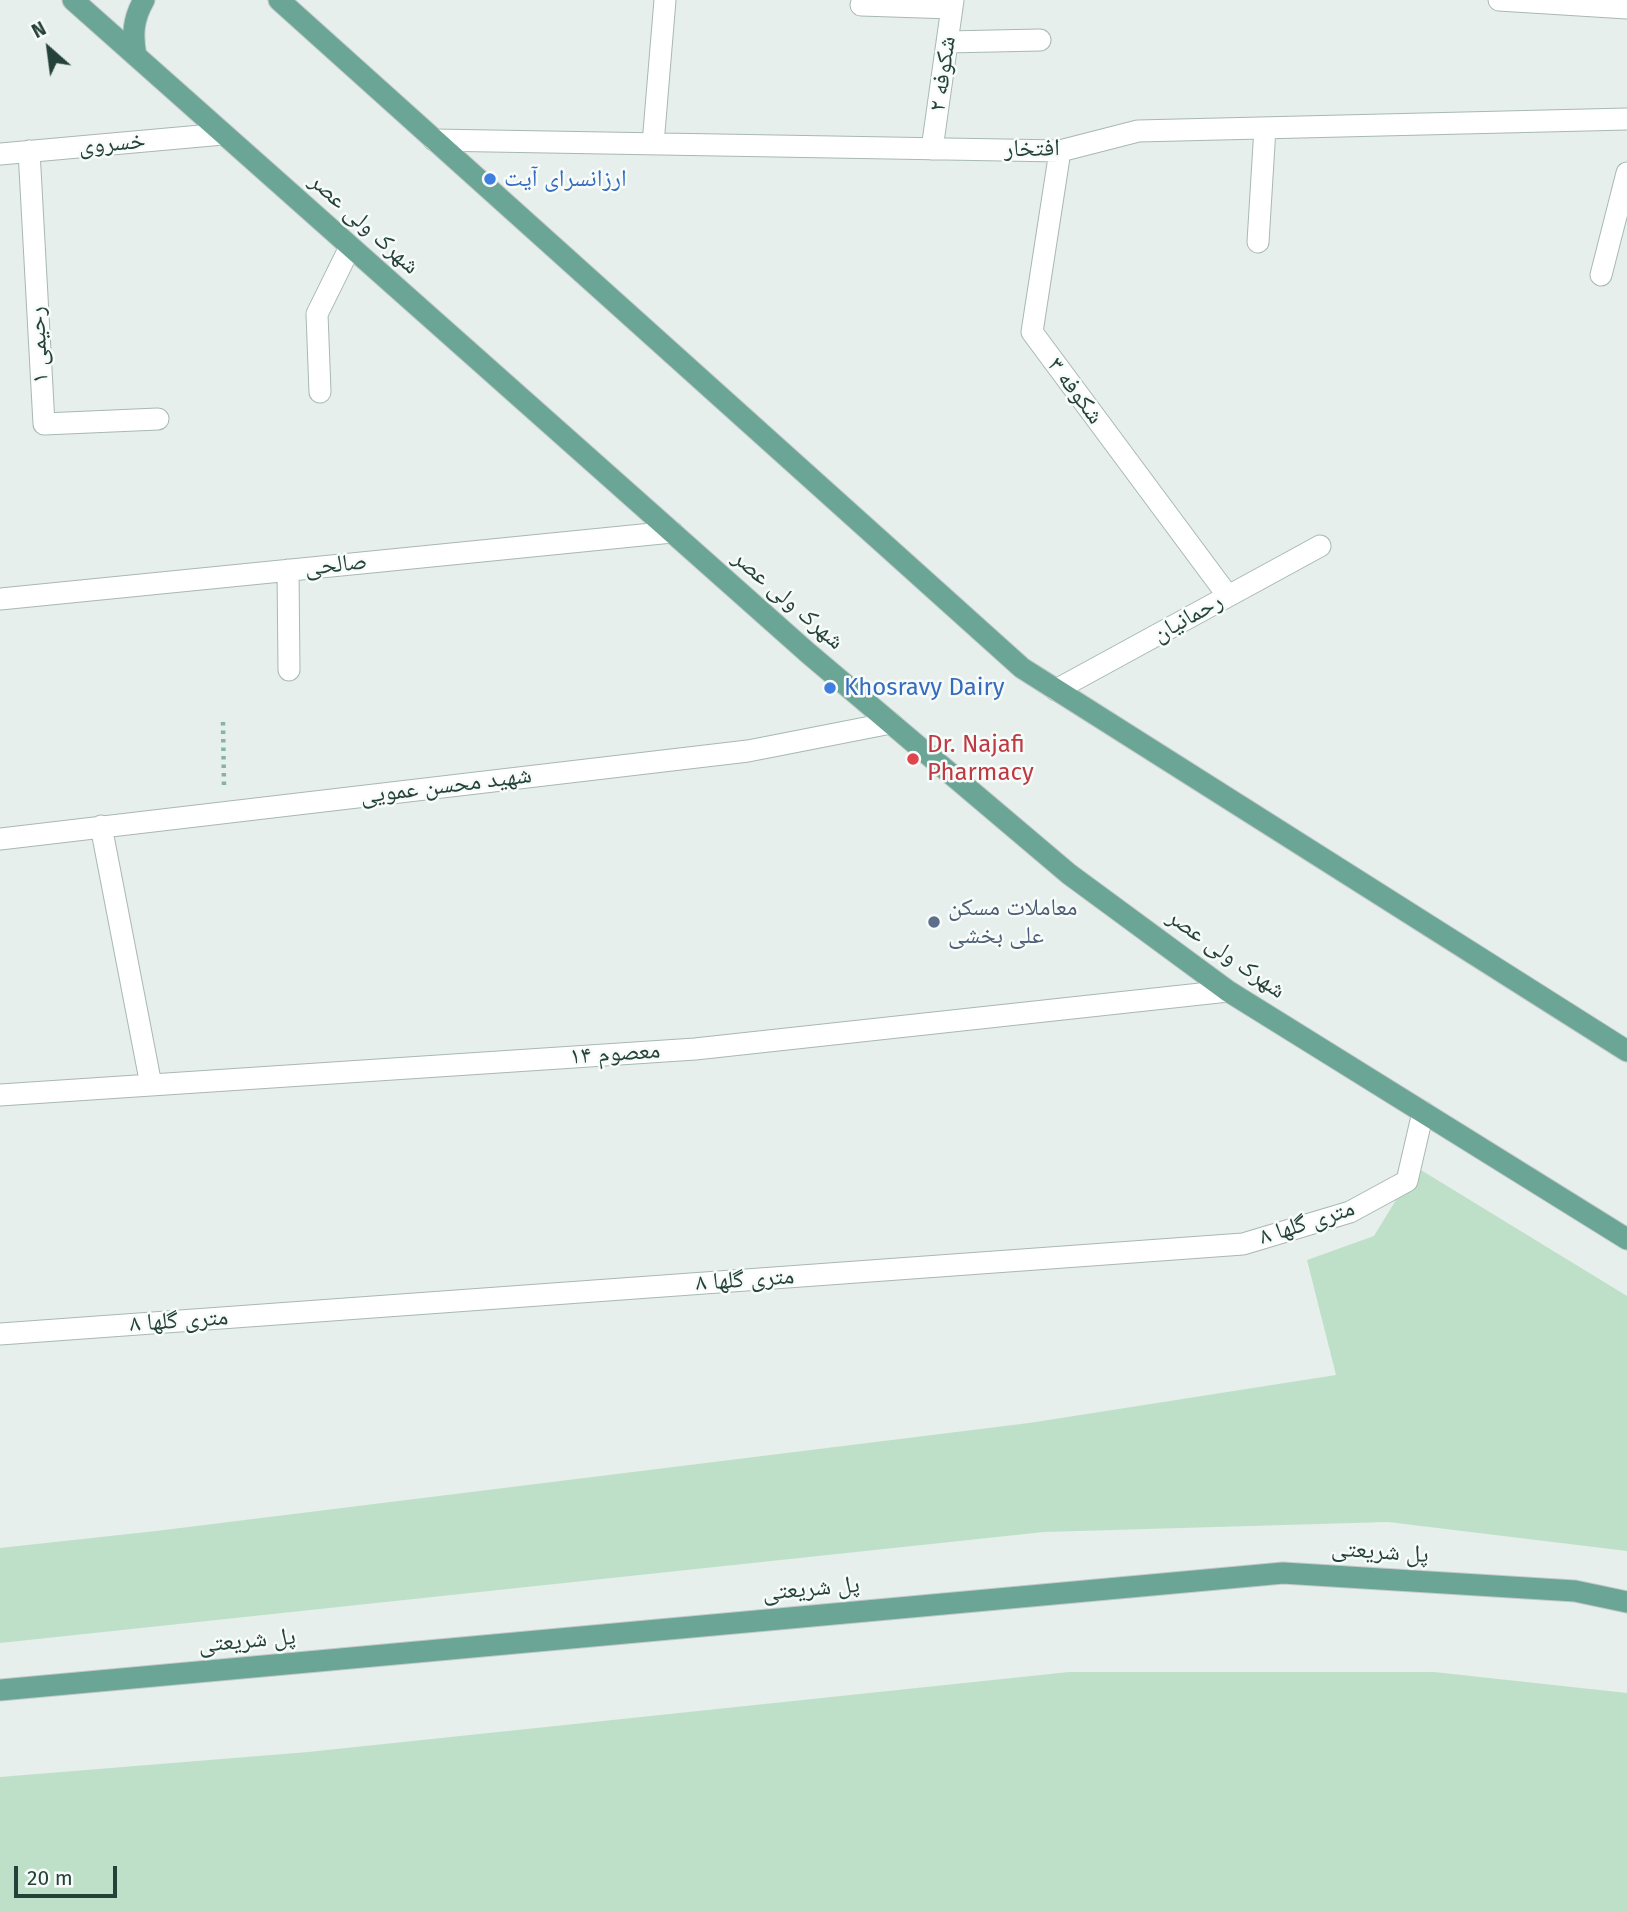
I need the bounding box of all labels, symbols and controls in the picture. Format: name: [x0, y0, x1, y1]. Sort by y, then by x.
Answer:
north arrow: [14, 14, 84, 84]
text: N: [28, 17, 50, 43]
street label: شکوفه ۲: [923, 34, 963, 114]
street label: خسروی: [77, 127, 147, 161]
street label: افتخار: [1004, 134, 1060, 164]
place label: ارزانسرای آیت: [504, 165, 627, 193]
street label: شهرک ولی عصر: [303, 167, 425, 281]
marker: ارزانسرای آیت: [482, 171, 498, 187]
street label: رحیمی ۱: [23, 306, 55, 384]
street label: شکوفه ۳: [1041, 352, 1109, 430]
street label: شهرک ولی عصر: [726, 544, 850, 656]
street label: صالحی: [303, 547, 369, 583]
street label: رحمانیان: [1148, 587, 1228, 649]
place label: Khosravy Dairy: [844, 674, 1005, 702]
marker: Khosravy Dairy: [822, 680, 838, 696]
place label: Dr. Najafi Pharmacy: [927, 731, 1034, 787]
marker: Dr. Najafi Pharmacy: [905, 751, 921, 767]
street label: شهید محسن عمویی: [359, 761, 533, 811]
place label: معاملات مسکن علی بخشی: [948, 894, 1077, 950]
street label: شهرک ولی عصر: [1161, 903, 1291, 1005]
marker: معاملات مسکن علی بخشی: [926, 914, 942, 930]
street label: ۱۴ معصوم: [569, 1036, 661, 1072]
street label: ۸ متری گلها: [1256, 1194, 1358, 1252]
street label: ۸ متری گلها: [695, 1262, 795, 1298]
street label: ۸ متری گلها: [129, 1303, 229, 1339]
street label: پل شریعتی: [1330, 1534, 1430, 1570]
street label: پل شریعتی: [761, 1570, 861, 1608]
street label: پل شریعتی: [197, 1622, 297, 1660]
scale bar: [18, 1853, 121, 1897]
text: 20 m: [27, 1865, 73, 1891]

